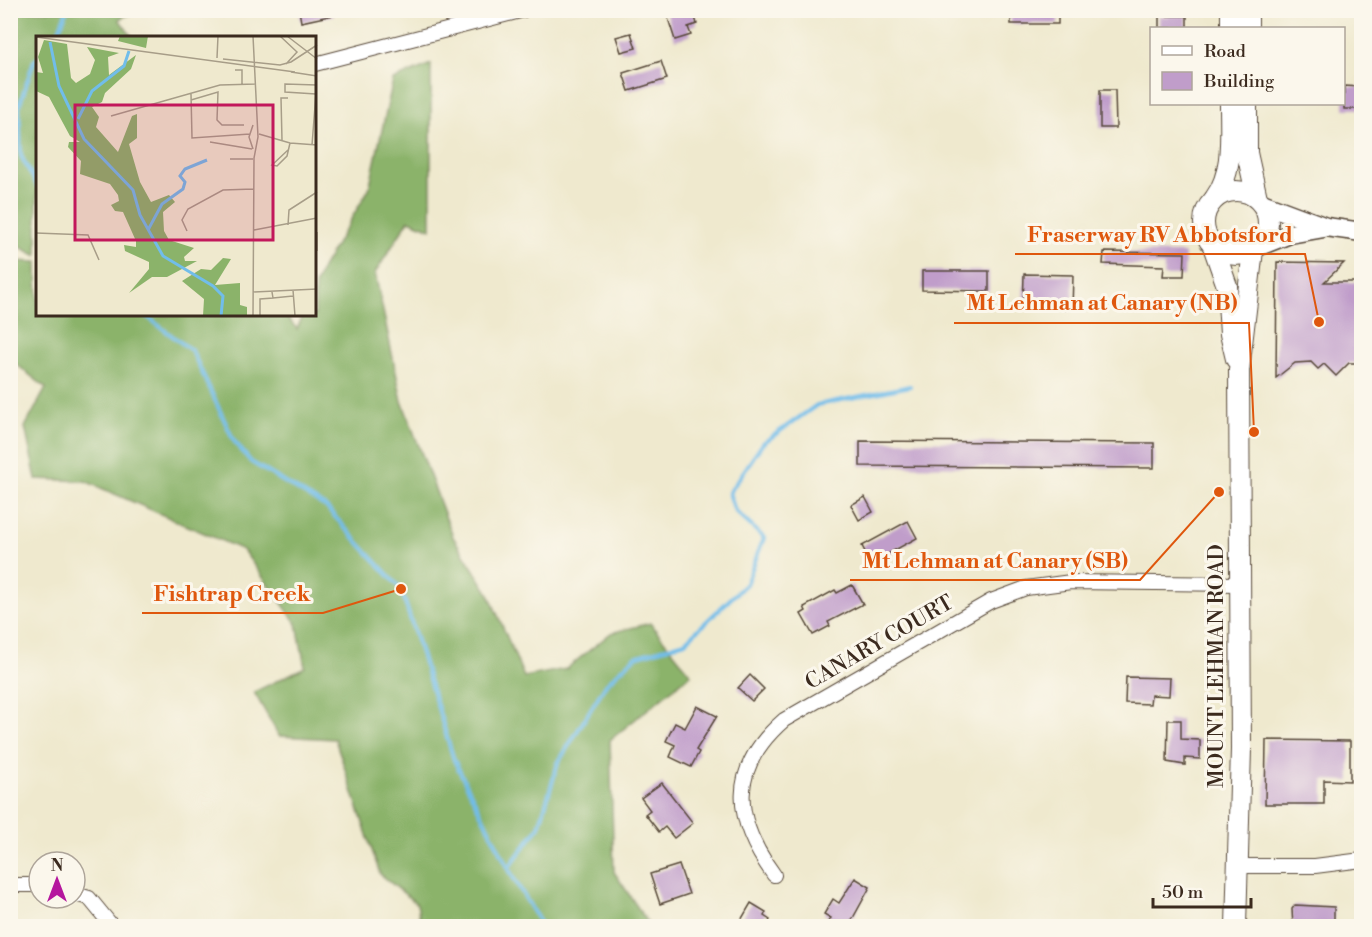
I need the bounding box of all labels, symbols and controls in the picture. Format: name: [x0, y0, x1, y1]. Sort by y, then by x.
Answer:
legend: [1150, 27, 1345, 105]
inset map: [36, 36, 316, 316]
text: Road: [1204, 40, 1247, 63]
text: Building: [1203, 70, 1275, 93]
callout: Fraserway RV Abbotsford: [1015, 214, 1305, 254]
text: Fraserway RV Abbotsford: [1027, 222, 1293, 249]
callout: Mt Lehman at Canary (NB): [954, 283, 1249, 323]
text: Mt Lehman at Canary (NB): [966, 290, 1238, 317]
callout: Mt Lehman at Canary (SB): [850, 540, 1140, 580]
street label: MOUNT LEHMAN ROAD: [1204, 544, 1230, 788]
text: Mt Lehman at Canary (SB): [862, 548, 1128, 575]
callout: Fishtrap Creek: [142, 573, 323, 613]
text: Fishtrap Creek: [154, 581, 311, 608]
street label: CANARY COURT: [801, 590, 959, 696]
north arrow: [27, 850, 87, 910]
text: N: [51, 856, 64, 876]
scale bar: [1153, 871, 1250, 909]
text: 50 m: [1162, 881, 1204, 904]

